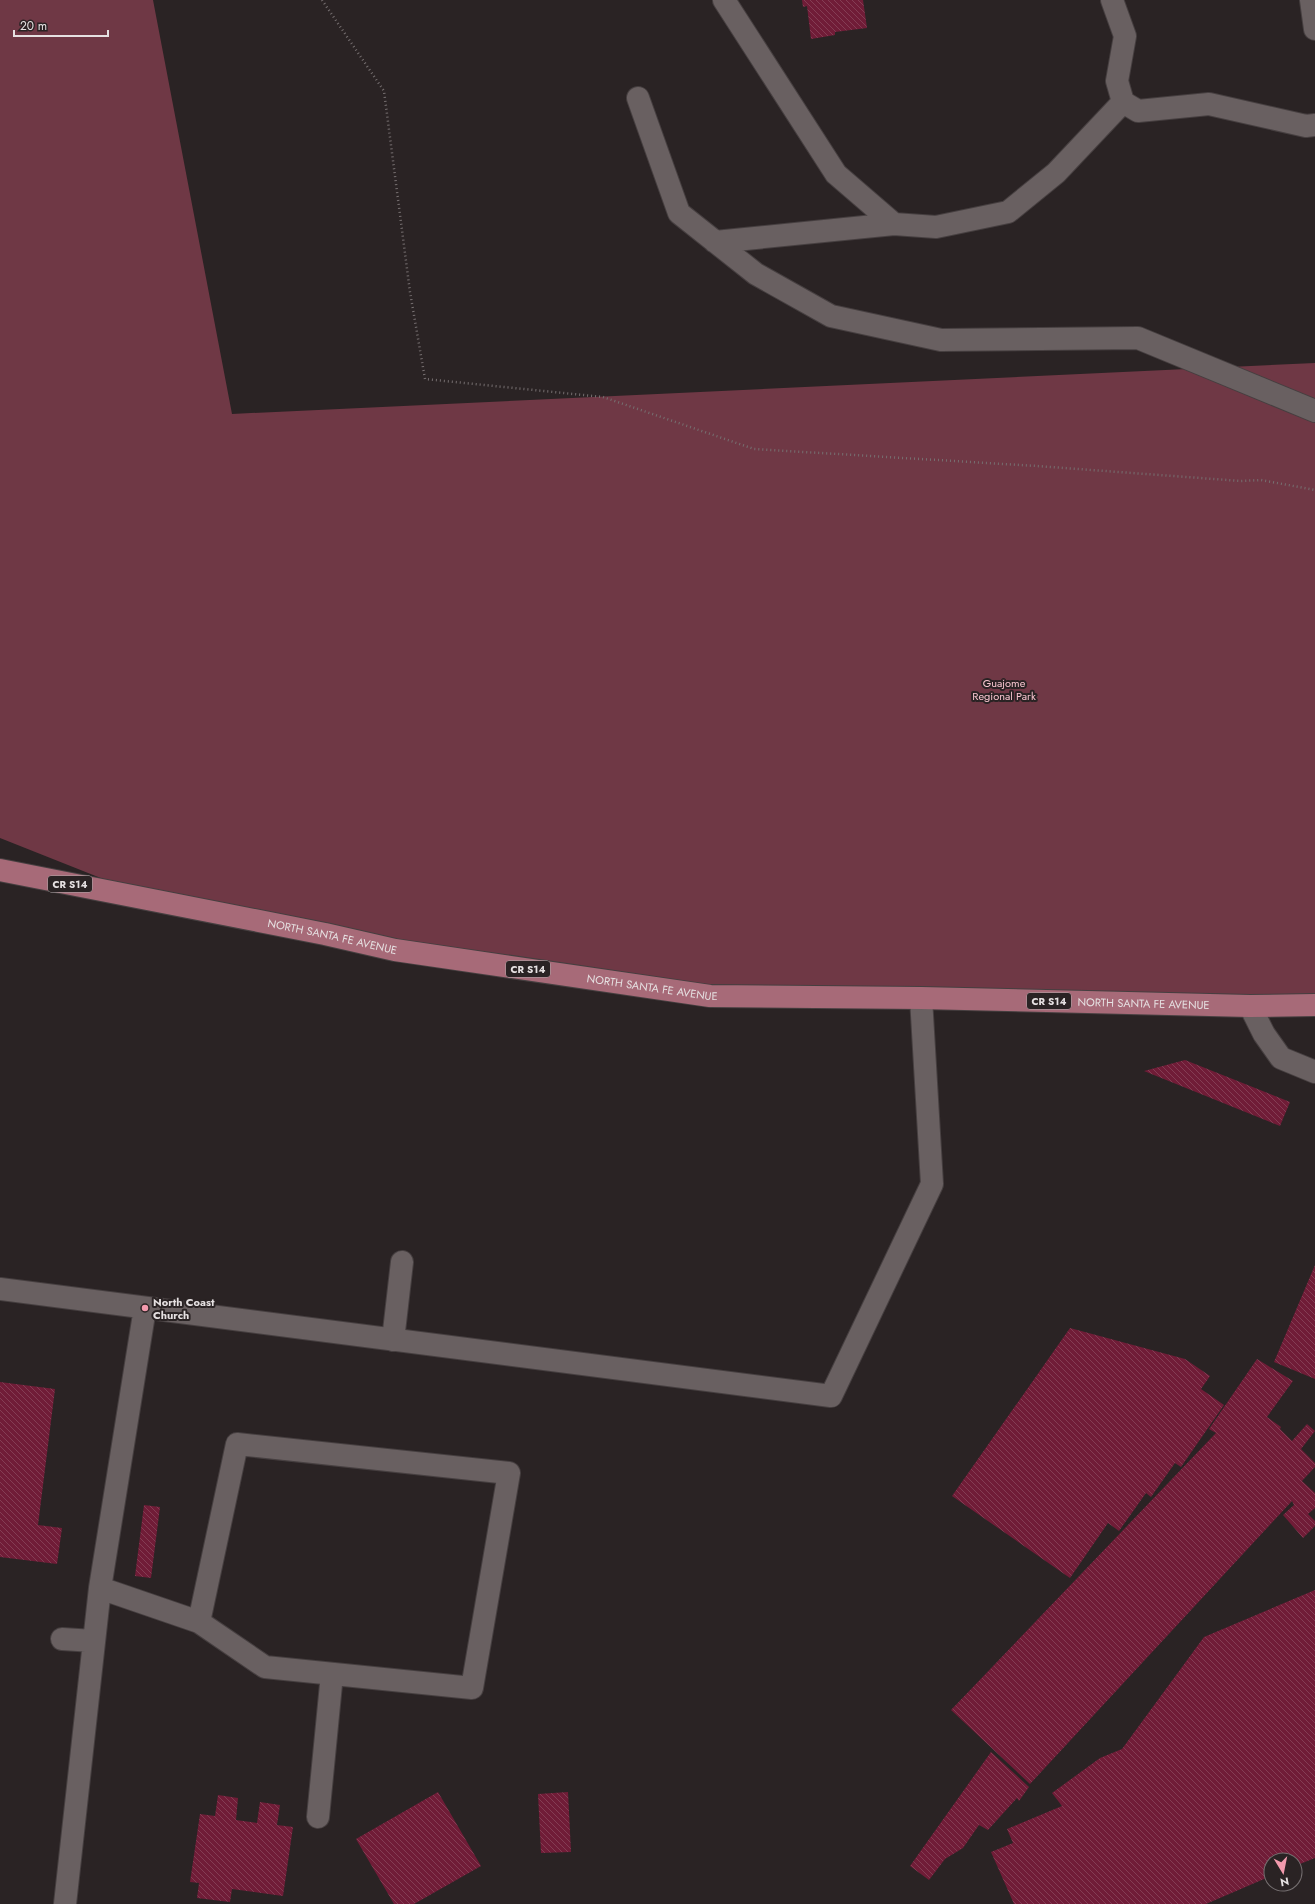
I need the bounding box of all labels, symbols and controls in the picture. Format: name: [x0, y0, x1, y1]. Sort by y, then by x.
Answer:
scale bar: [14, 12, 108, 38]
text: 20 m: [20, 17, 47, 35]
park label: Guajome Regional Park: [972, 675, 1036, 704]
road number: CR S14: [48, 876, 92, 892]
street label: NORTH SANTA FE AVENUE: [266, 915, 399, 958]
road number: CR S14: [506, 961, 550, 977]
street label: NORTH SANTA FE AVENUE: [586, 970, 718, 1004]
road number: CR S14: [1027, 993, 1071, 1009]
street label: NORTH SANTA FE AVENUE: [1077, 994, 1210, 1013]
place label: North Coast Church: [153, 1294, 215, 1323]
marker: North Coast Church: [140, 1303, 150, 1313]
north arrow: [1263, 1852, 1303, 1892]
text: N: [1279, 1873, 1290, 1890]

